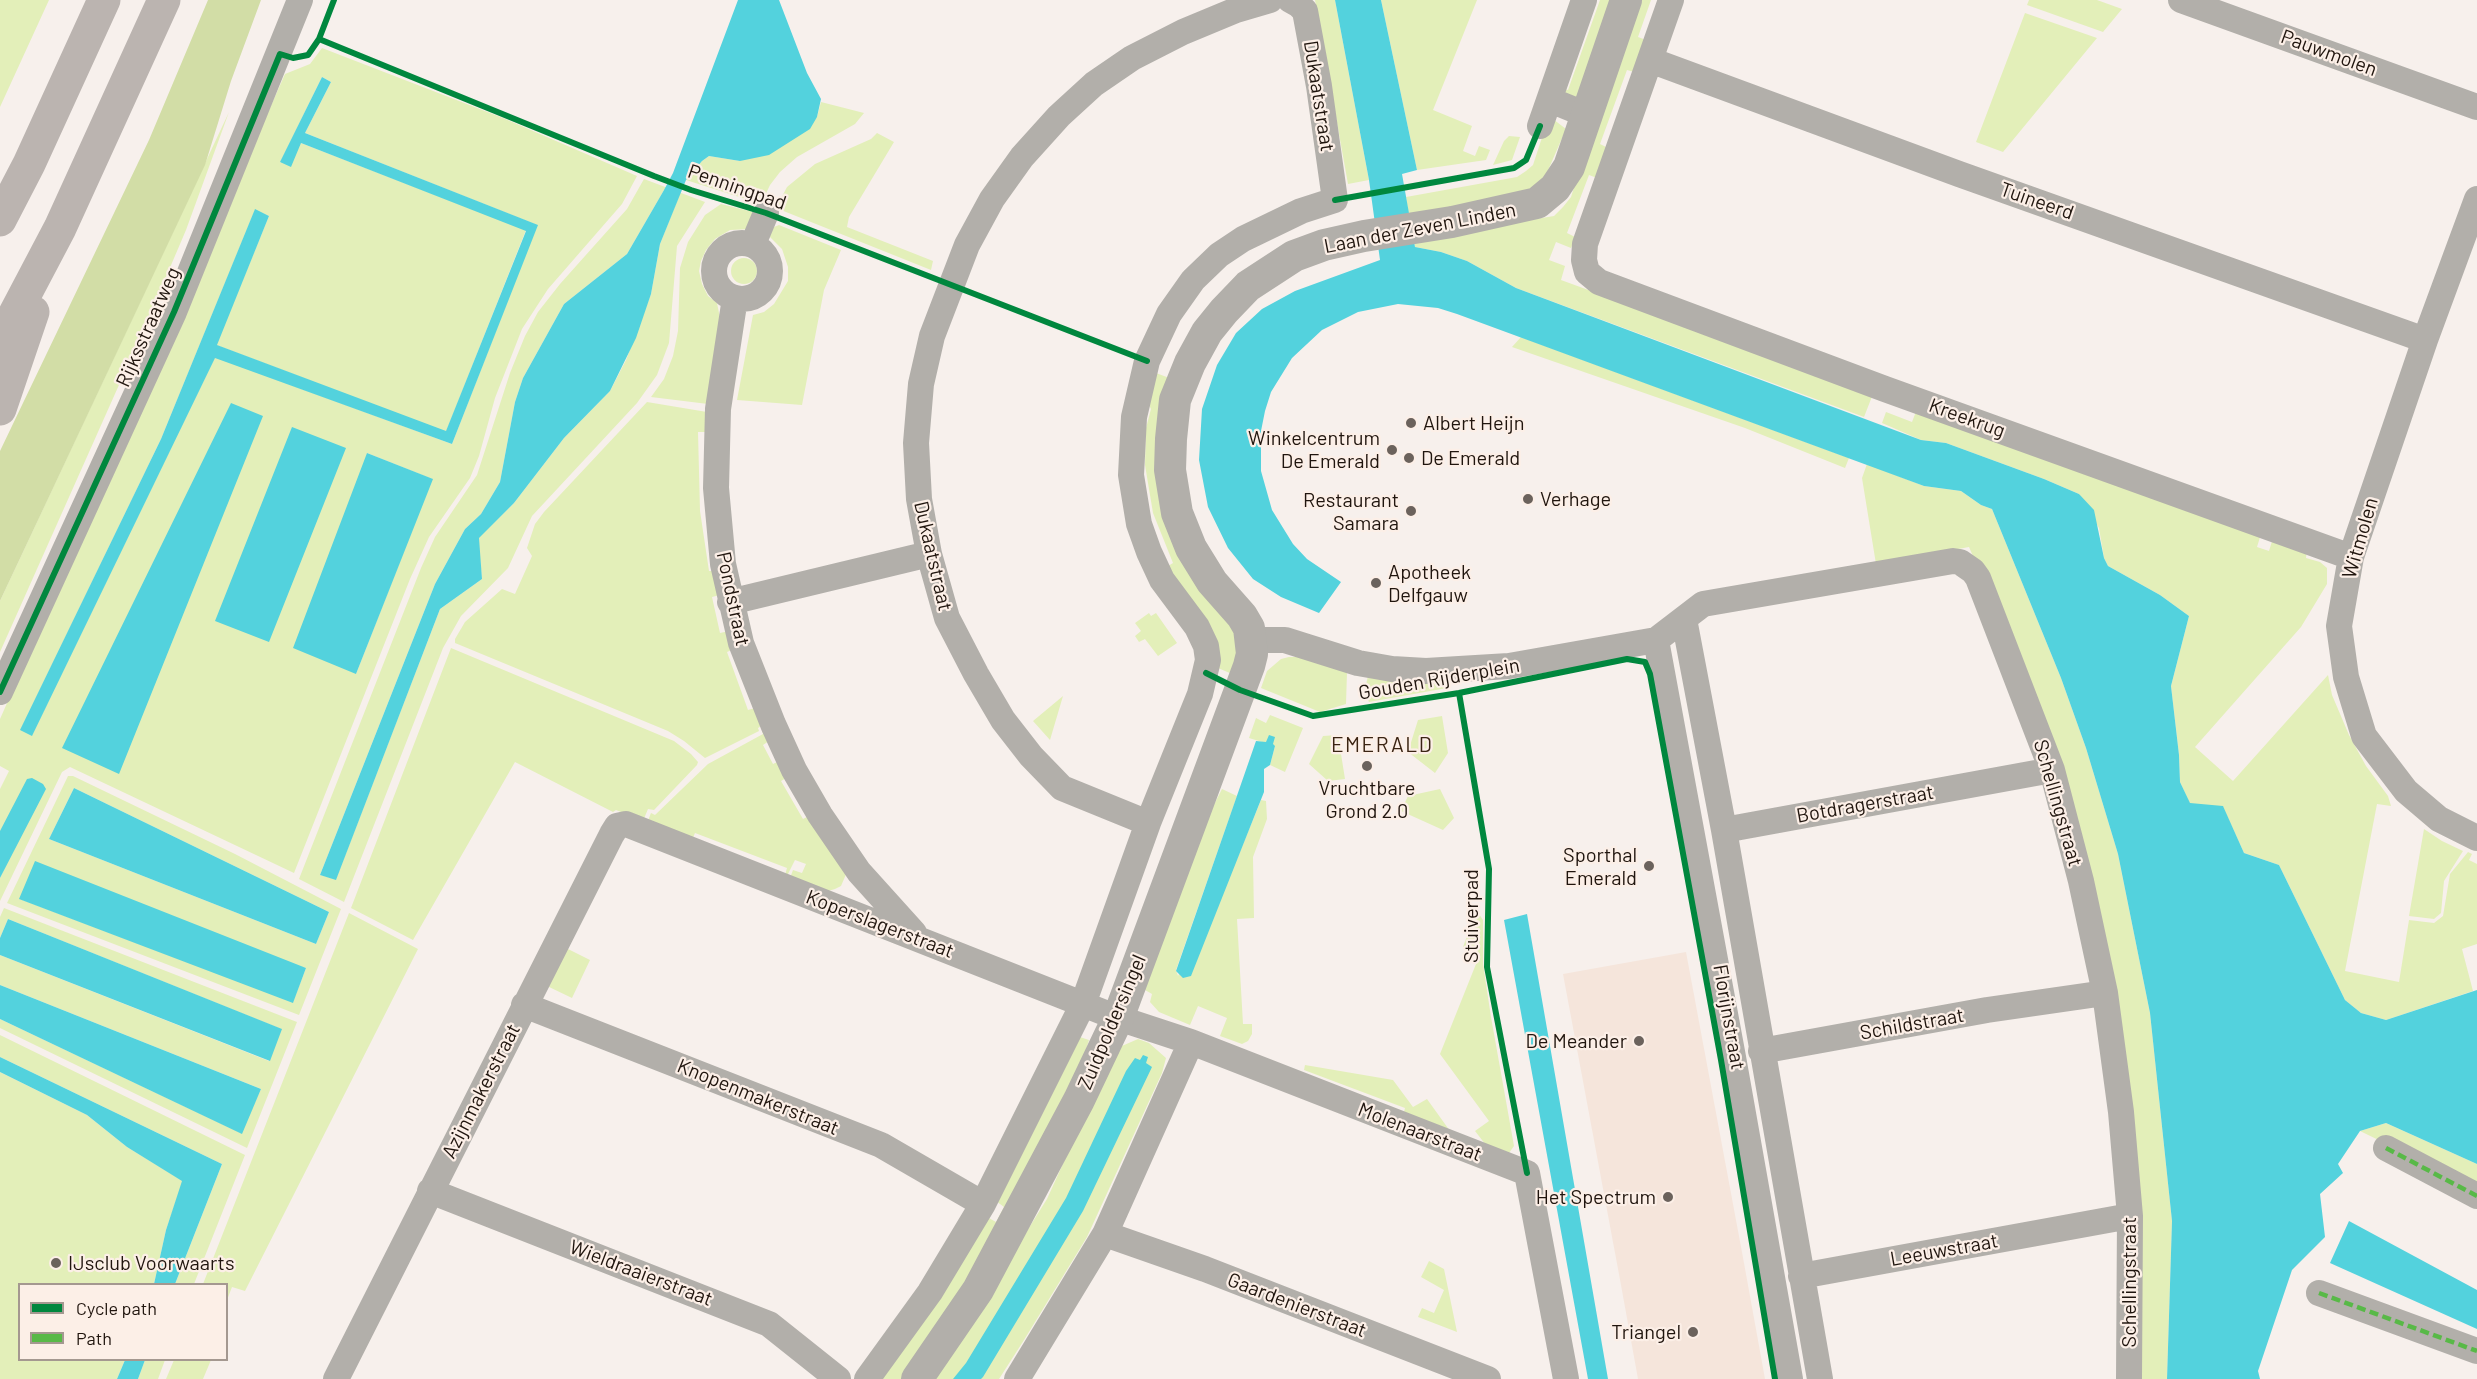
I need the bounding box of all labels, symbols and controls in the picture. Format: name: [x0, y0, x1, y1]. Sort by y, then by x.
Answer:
street label: Pauwmolen: [2278, 25, 2380, 81]
street label: Dukaatstraat: [1298, 39, 1340, 153]
street label: Penningpad: [685, 159, 789, 215]
street label: Tuineerd: [1997, 177, 2077, 225]
street label: Laan der Zeven Linden: [1322, 198, 1518, 258]
street label: Rijksstraatweg: [111, 263, 185, 391]
street label: Kreekrug: [1926, 393, 2008, 443]
place label: Albert Heijn: [1423, 411, 1525, 435]
marker: Albert Heijn: [1404, 416, 1418, 430]
place label: Winkelcentrum De Emerald: [1248, 426, 1380, 473]
marker: Winkelcentrum De Emerald: [1385, 443, 1399, 457]
place label: De Emerald: [1421, 446, 1520, 470]
marker: De Emerald: [1402, 451, 1416, 465]
place label: Verhage: [1540, 487, 1611, 511]
place label: Restaurant Samara: [1303, 488, 1399, 535]
marker: Verhage: [1521, 492, 1535, 506]
street label: Witmolen: [2337, 495, 2383, 581]
street label: Dukaatstraat: [909, 499, 957, 613]
marker: Restaurant Samara: [1404, 504, 1418, 518]
street label: Pondstraat: [711, 550, 755, 648]
place label: Apotheek Delfgauw: [1388, 560, 1471, 607]
marker: Apotheek Delfgauw: [1369, 576, 1383, 590]
street label: Gouden Rijderplein: [1356, 653, 1522, 705]
district label: EMERALD: [1331, 732, 1433, 758]
street label: Schellingstraat: [2028, 737, 2088, 869]
marker: Vruchtbare Grond 2.0: [1360, 759, 1374, 773]
place label: Vruchtbare Grond 2.0: [1318, 776, 1416, 823]
street label: Botdragerstraat: [1794, 780, 1936, 828]
place label: Sporthal Emerald: [1563, 843, 1637, 890]
marker: Sporthal Emerald: [1642, 859, 1656, 873]
street label: Stuiverpad: [1459, 869, 1483, 963]
street label: Koperslagerstraat: [803, 885, 957, 963]
street label: Zuidpoldersingel: [1073, 951, 1151, 1093]
street label: Florijnstraat: [1708, 962, 1750, 1072]
street label: Schildstraat: [1858, 1003, 1966, 1045]
street label: Azijnmakerstraat: [437, 1020, 525, 1162]
place label: De Meander: [1525, 1029, 1627, 1053]
marker: De Meander: [1632, 1034, 1646, 1048]
street label: Knopenmakerstraat: [674, 1054, 842, 1140]
street label: Molenaarstraat: [1355, 1097, 1485, 1167]
place label: Het Spectrum: [1536, 1185, 1656, 1209]
marker: Het Spectrum: [1661, 1190, 1675, 1204]
street label: Schellingstraat: [2117, 1217, 2141, 1347]
street label: Leeuwstraat: [1888, 1229, 2000, 1271]
street label: Wieldraaierstraat: [566, 1235, 716, 1311]
place label: IJsclub Voorwaarts: [68, 1251, 235, 1275]
marker: IJsclub Voorwaarts: [49, 1256, 63, 1270]
street label: Gaardenierstraat: [1224, 1267, 1370, 1343]
legend: [18, 1283, 228, 1361]
text: Cycle path: [76, 1297, 157, 1319]
place label: Triangel: [1611, 1320, 1681, 1344]
marker: Triangel: [1686, 1325, 1700, 1339]
text: Path: [76, 1327, 112, 1349]

